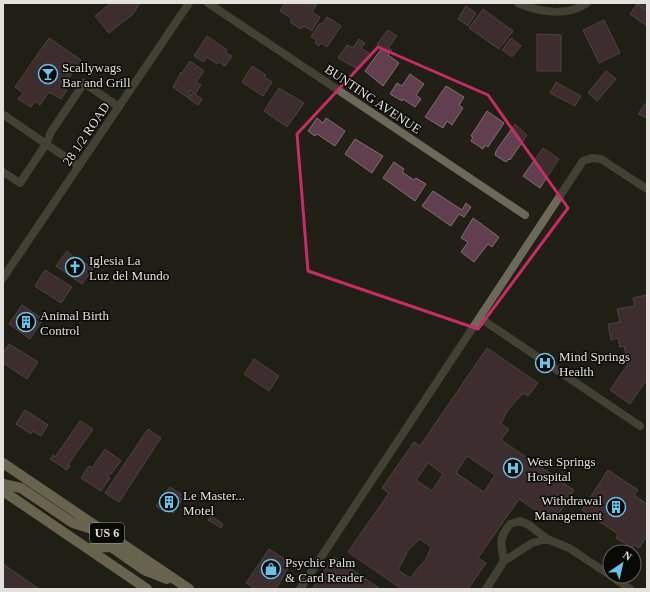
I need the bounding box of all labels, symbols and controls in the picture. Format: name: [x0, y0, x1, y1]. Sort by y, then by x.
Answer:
place label: Scallywags Bar and Grill: [62, 60, 131, 90]
street label: BUNTING AVENUE: [322, 61, 424, 137]
bar icon: Scallywags Bar and Grill: [37, 63, 59, 85]
street label: 28 1/2 ROAD: [59, 100, 113, 168]
place label: Iglesia La Luz del Mundo: [89, 253, 169, 283]
church icon: Iglesia La Luz del Mundo: [64, 256, 86, 278]
place label: Animal Birth Control: [40, 308, 109, 338]
building icon: Animal Birth Control: [15, 311, 37, 333]
place label: Mind Springs Health: [559, 349, 630, 379]
hospital icon: Mind Springs Health: [534, 352, 556, 374]
place label: West Springs Hospital: [527, 454, 596, 484]
hospital icon: West Springs Hospital: [502, 457, 524, 479]
place label: Le Master... Motel: [183, 488, 245, 518]
building icon: Le Master... Motel: [158, 491, 180, 513]
place label: Withdrawal Management: [534, 493, 602, 523]
building icon: Withdrawal Management: [605, 496, 627, 518]
road number: US 6: [90, 523, 124, 543]
north arrow: [602, 544, 642, 584]
text: N: [621, 549, 634, 563]
place label: Psychic Palm & Card Reader: [285, 555, 364, 585]
shop icon: Psychic Palm & Card Reader: [260, 558, 282, 580]

